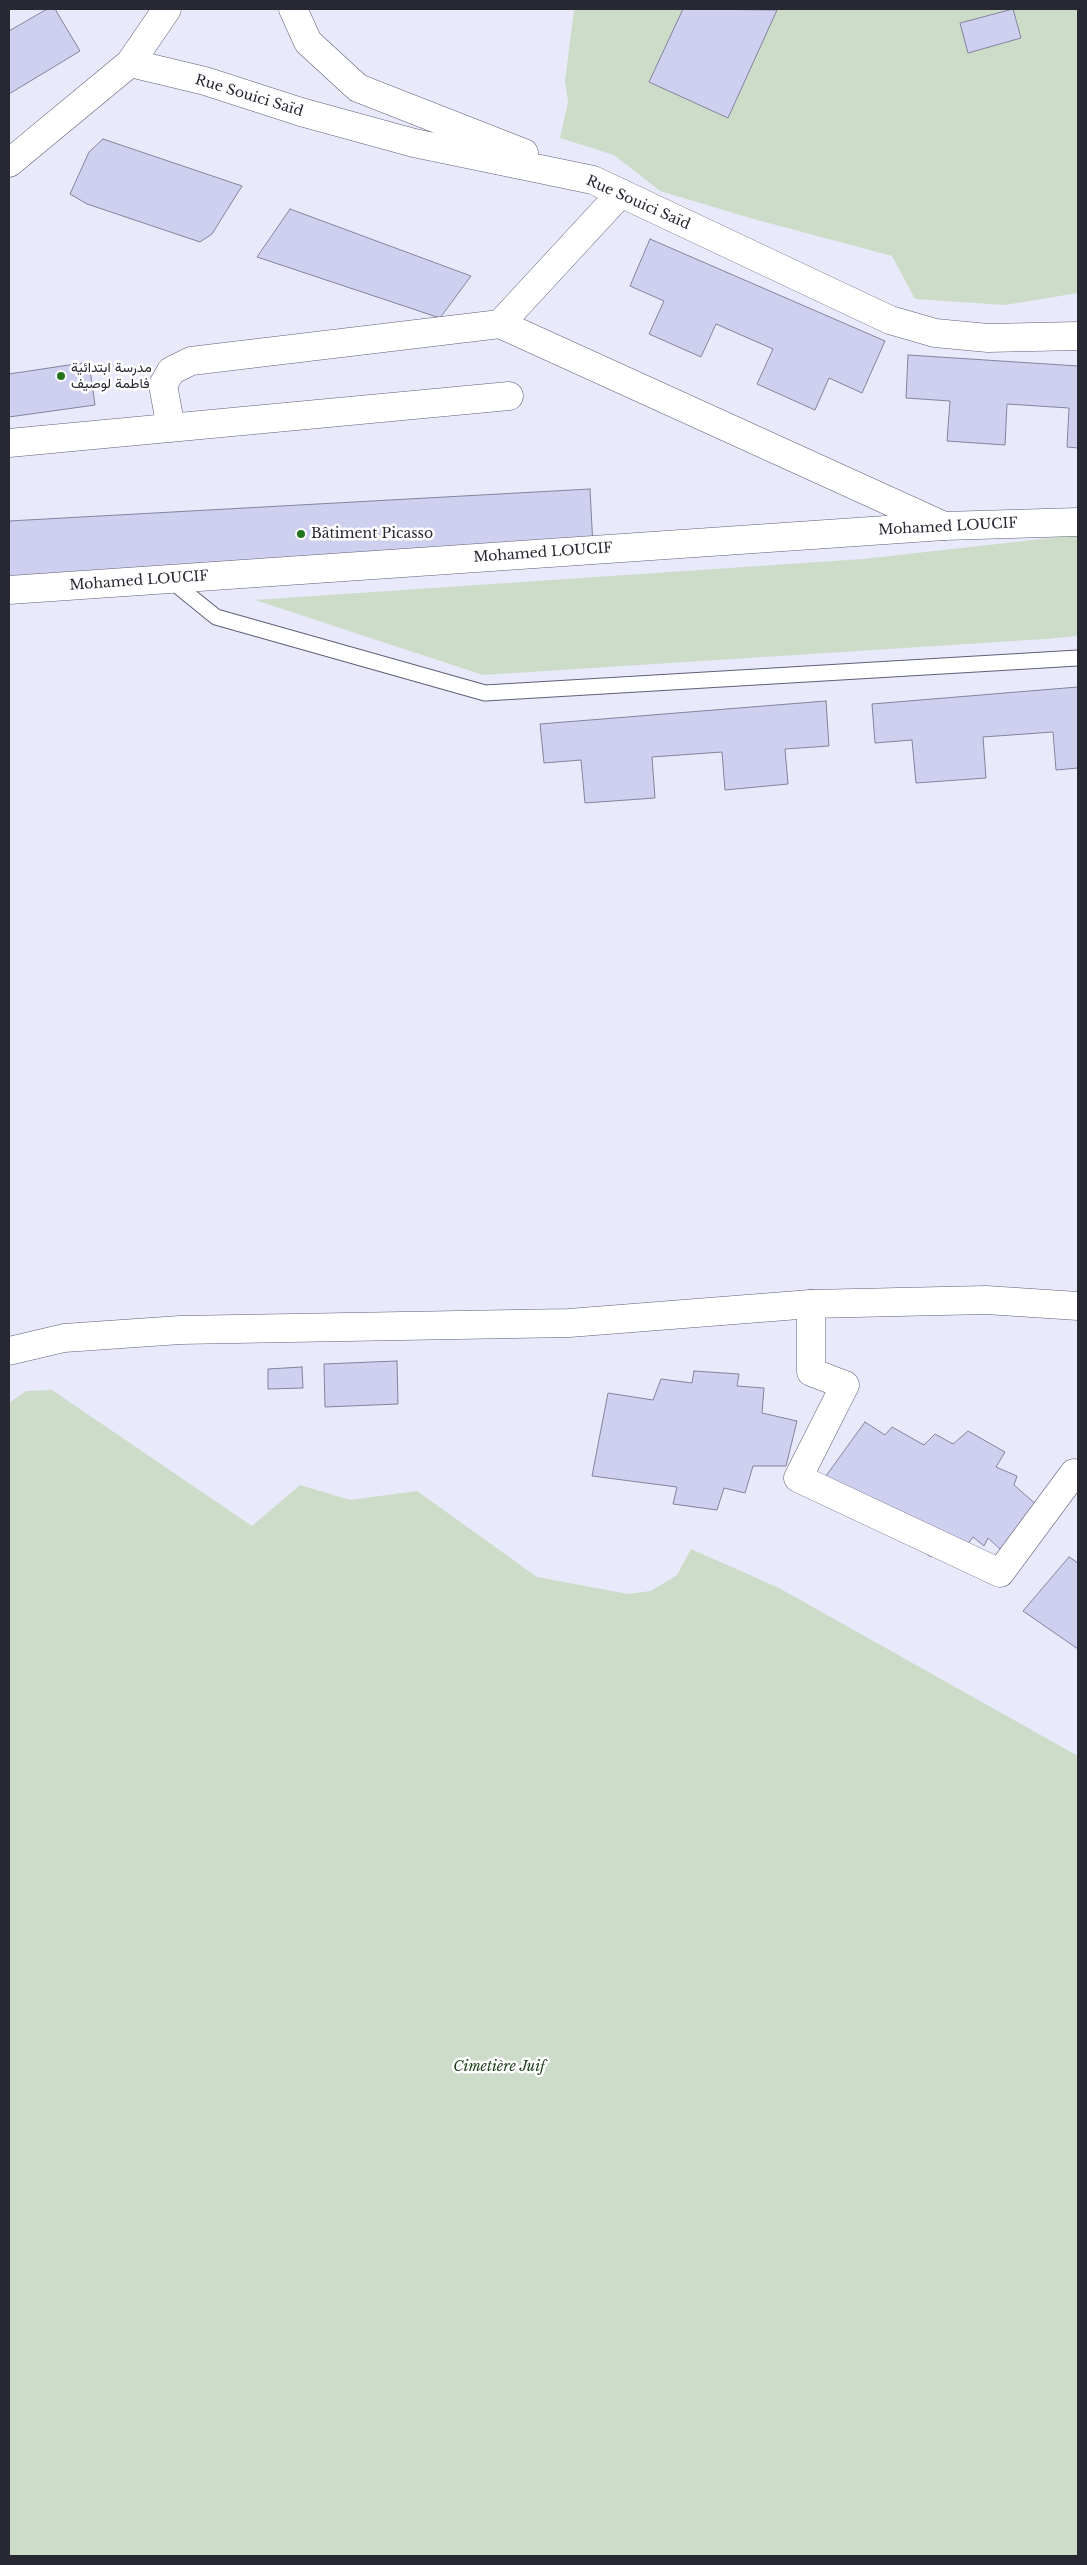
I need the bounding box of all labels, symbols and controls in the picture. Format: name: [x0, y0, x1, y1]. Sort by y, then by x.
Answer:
street label: Rue Souici Saïd: [193, 72, 305, 120]
street label: Rue Souici Saïd: [583, 173, 693, 233]
place label: مدرسة ابتدائية فاطمة لوصيف: [71, 360, 152, 392]
marker: مدرسة ابتدائية فاطمة لوصيف: [55, 370, 67, 382]
street label: Mohamed LOUCIF: [878, 515, 1018, 539]
place label: Bâtiment Picasso: [311, 526, 433, 542]
marker: Bâtiment Picasso: [295, 528, 307, 540]
street label: Mohamed LOUCIF: [473, 540, 613, 566]
street label: Mohamed LOUCIF: [69, 568, 209, 594]
park label: Cimetière Juif: [453, 2059, 545, 2075]

